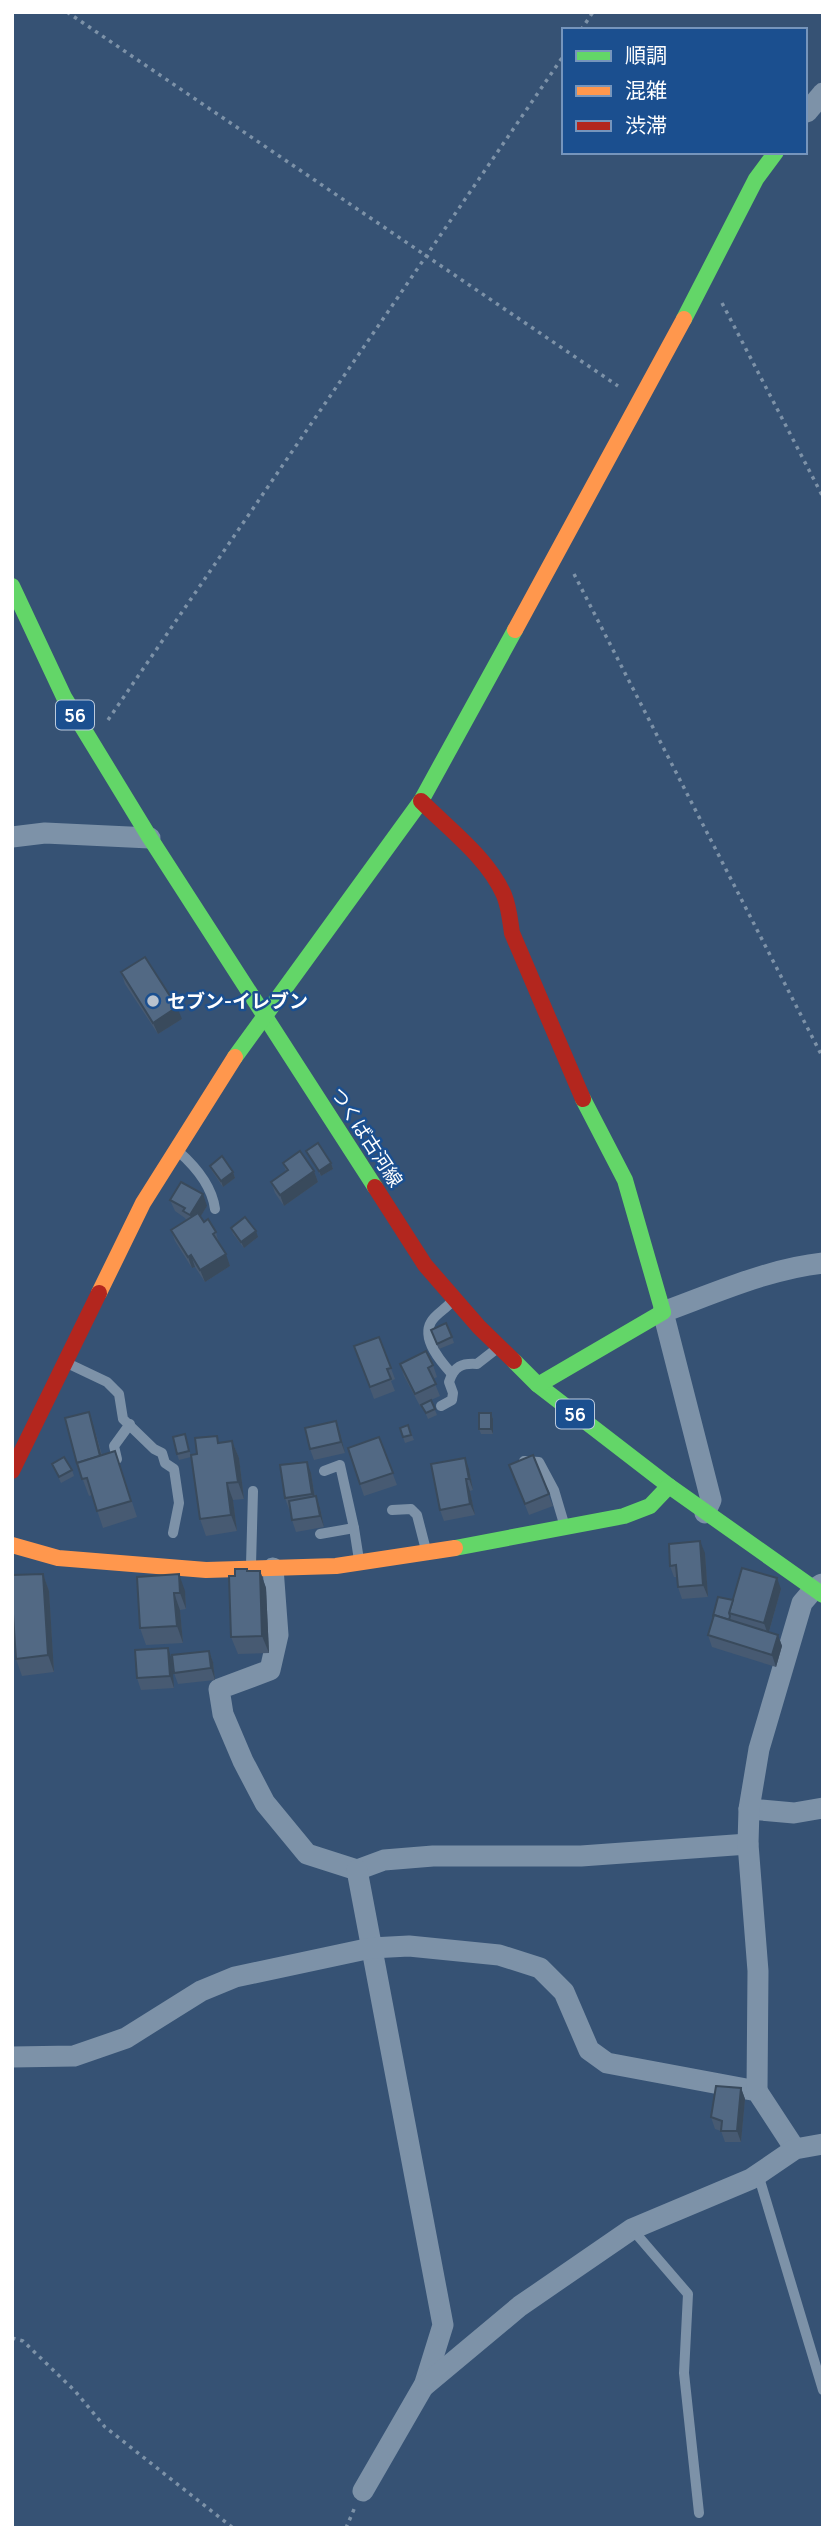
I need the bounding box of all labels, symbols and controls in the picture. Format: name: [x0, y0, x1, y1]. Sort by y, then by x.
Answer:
legend: [562, 28, 807, 154]
text: 順調: [625, 41, 667, 69]
text: 混雑: [625, 76, 667, 104]
text: 渋滞: [625, 111, 667, 139]
road number: 56: [56, 700, 94, 730]
place label: セブン-イレブン: [167, 988, 308, 1014]
marker: セブン-イレブン: [145, 993, 161, 1009]
street label: つくば古河線: [325, 1082, 409, 1192]
road number: 56: [556, 1400, 594, 1428]

